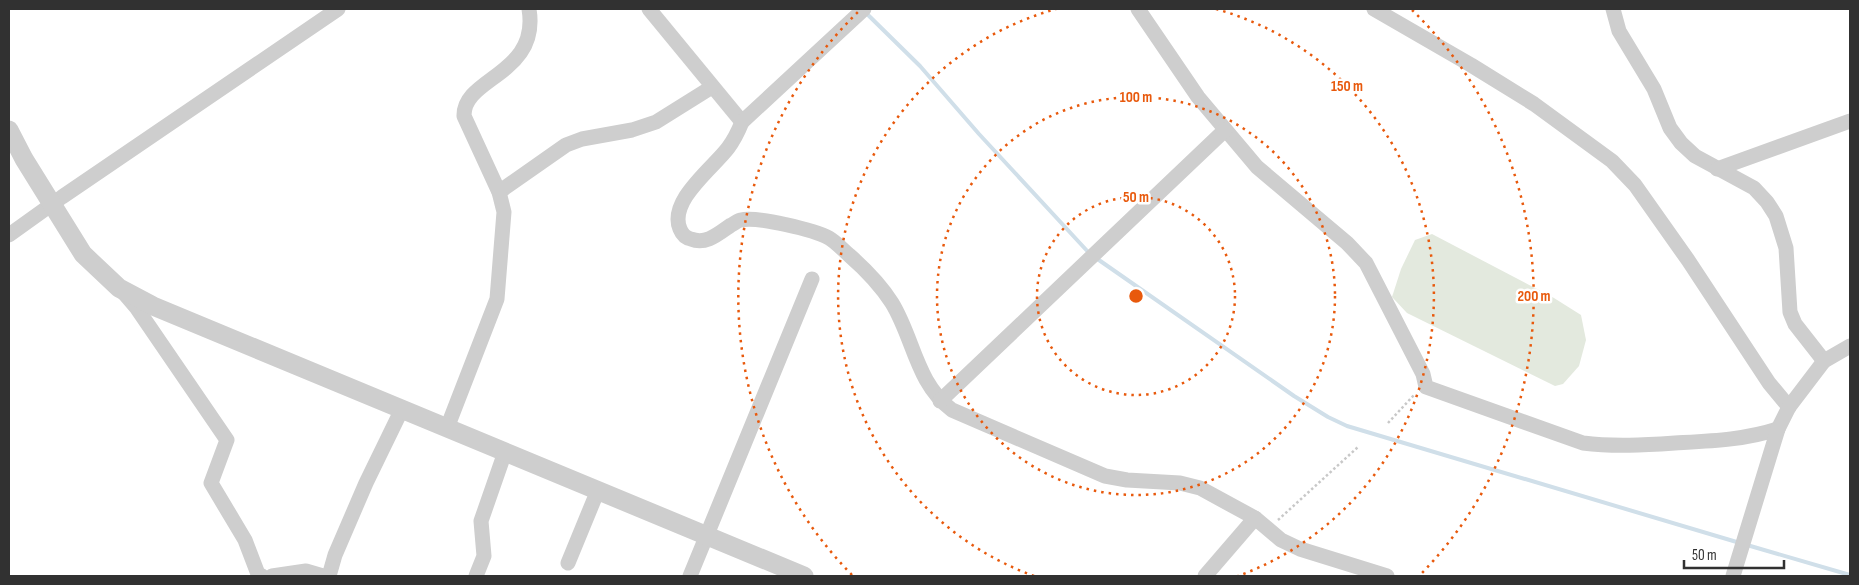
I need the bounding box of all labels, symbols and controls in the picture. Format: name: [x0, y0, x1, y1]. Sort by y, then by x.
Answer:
text: 150 m: [1331, 77, 1363, 96]
text: 100 m: [1120, 88, 1152, 107]
text: 50 m: [1123, 188, 1149, 207]
centre of rings: [1127, 287, 1145, 305]
text: 200 m: [1517, 287, 1551, 306]
scale bar: [1684, 538, 1784, 570]
text: 50 m: [1692, 546, 1717, 565]

